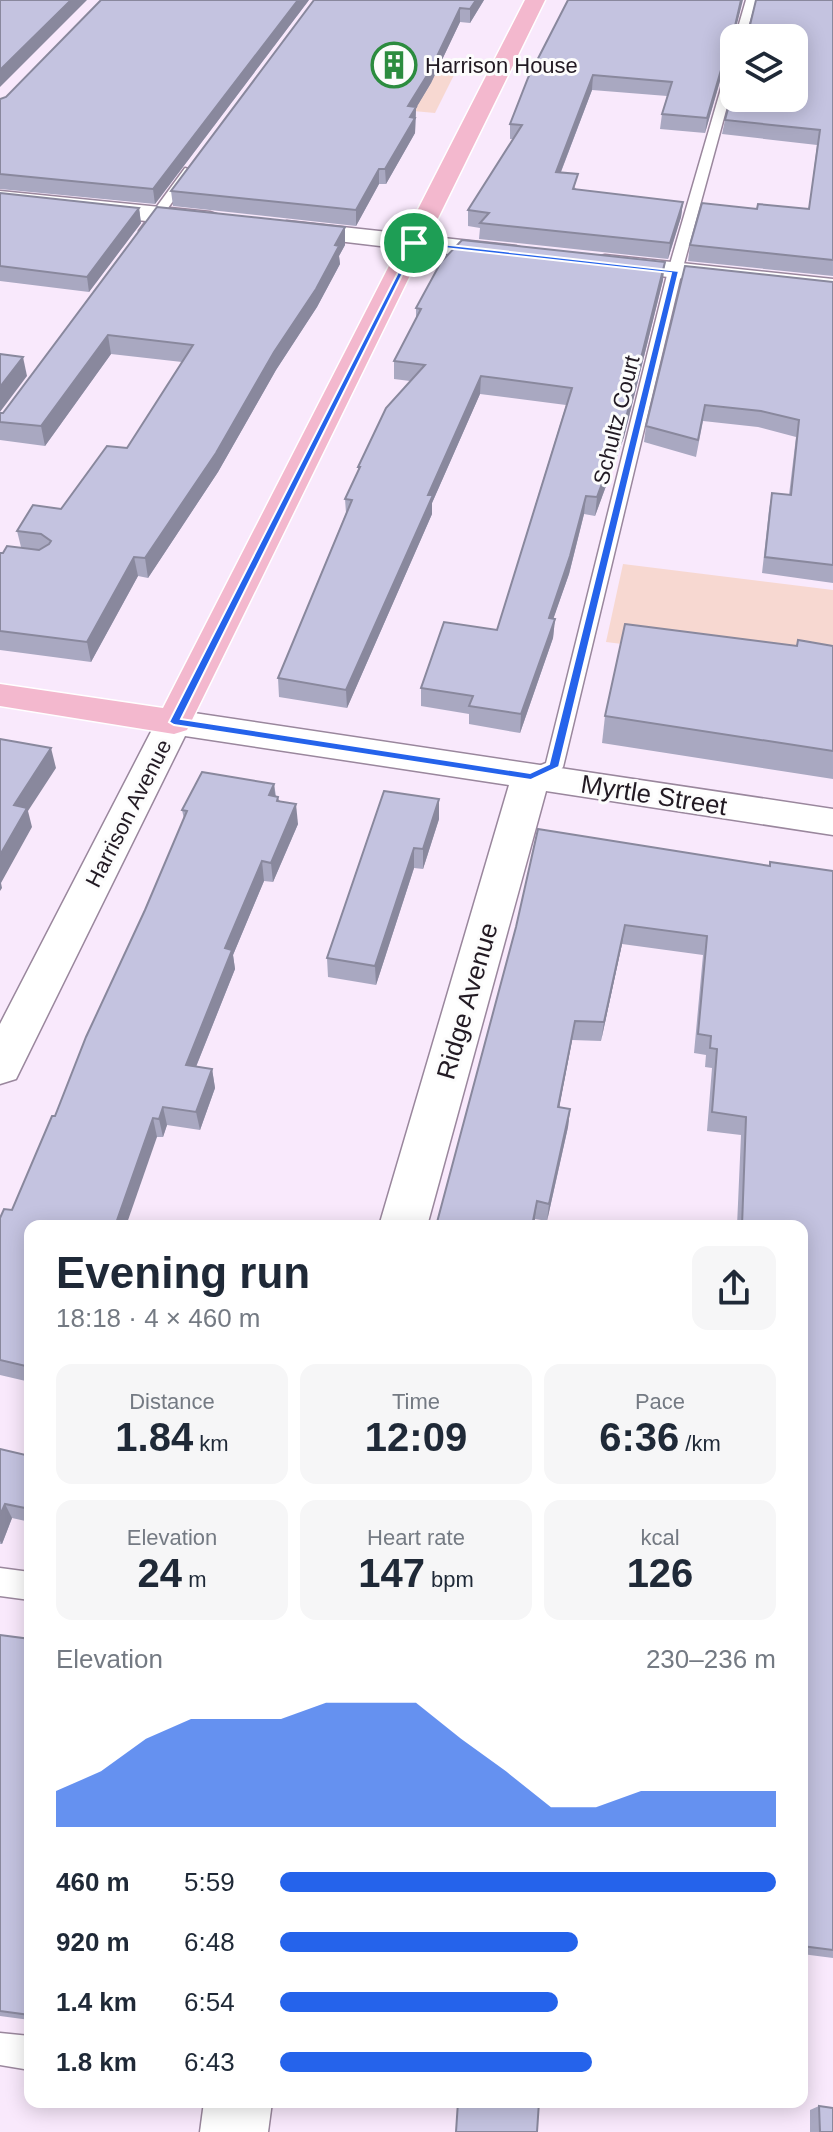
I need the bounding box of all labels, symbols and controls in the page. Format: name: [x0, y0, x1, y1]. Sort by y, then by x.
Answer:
map controls: [720, 24, 808, 112]
button: layers: [720, 24, 808, 112]
building icon: Harrison House: [370, 41, 418, 89]
place label: Harrison House: [425, 53, 578, 78]
pin: [380, 209, 448, 277]
icon: arrive: [392, 221, 436, 265]
street label: Schultz Court: [588, 353, 645, 487]
street label: Harrison Avenue: [80, 735, 176, 891]
street label: Myrtle Street: [579, 769, 730, 821]
street label: Ridge Avenue: [430, 919, 504, 1083]
button: share: [692, 1246, 776, 1330]
text: Evening run: [56, 1248, 310, 1297]
text: 18:18 · 4 × 460 m: [56, 1303, 261, 1333]
text: Distance: [129, 1389, 215, 1414]
text: Time: [392, 1389, 440, 1414]
text: Pace: [635, 1389, 685, 1414]
text: 1.84: [115, 1415, 193, 1459]
text: 12:09: [365, 1415, 467, 1459]
text: 6:36: [599, 1415, 679, 1459]
text: km: [193, 1431, 229, 1456]
text: /km: [679, 1431, 721, 1456]
text: Elevation: [127, 1525, 217, 1550]
text: Heart rate: [367, 1525, 465, 1550]
text: kcal: [640, 1525, 680, 1550]
text: 24: [138, 1551, 182, 1595]
text: 147: [358, 1551, 425, 1595]
text: 126: [627, 1551, 693, 1595]
text: m: [182, 1567, 206, 1592]
text: bpm: [425, 1567, 474, 1592]
text: Elevation: [56, 1644, 163, 1674]
text: 230–236 m: [646, 1644, 776, 1674]
text: 460 m: [56, 1867, 130, 1897]
text: 5:59: [184, 1867, 235, 1897]
text: 920 m: [56, 1927, 130, 1957]
text: 6:48: [184, 1927, 235, 1957]
text: 1.4 km: [56, 1987, 137, 2017]
text: 6:54: [184, 1987, 235, 2017]
text: 1.8 km: [56, 2047, 137, 2077]
text: 6:43: [184, 2047, 235, 2077]

